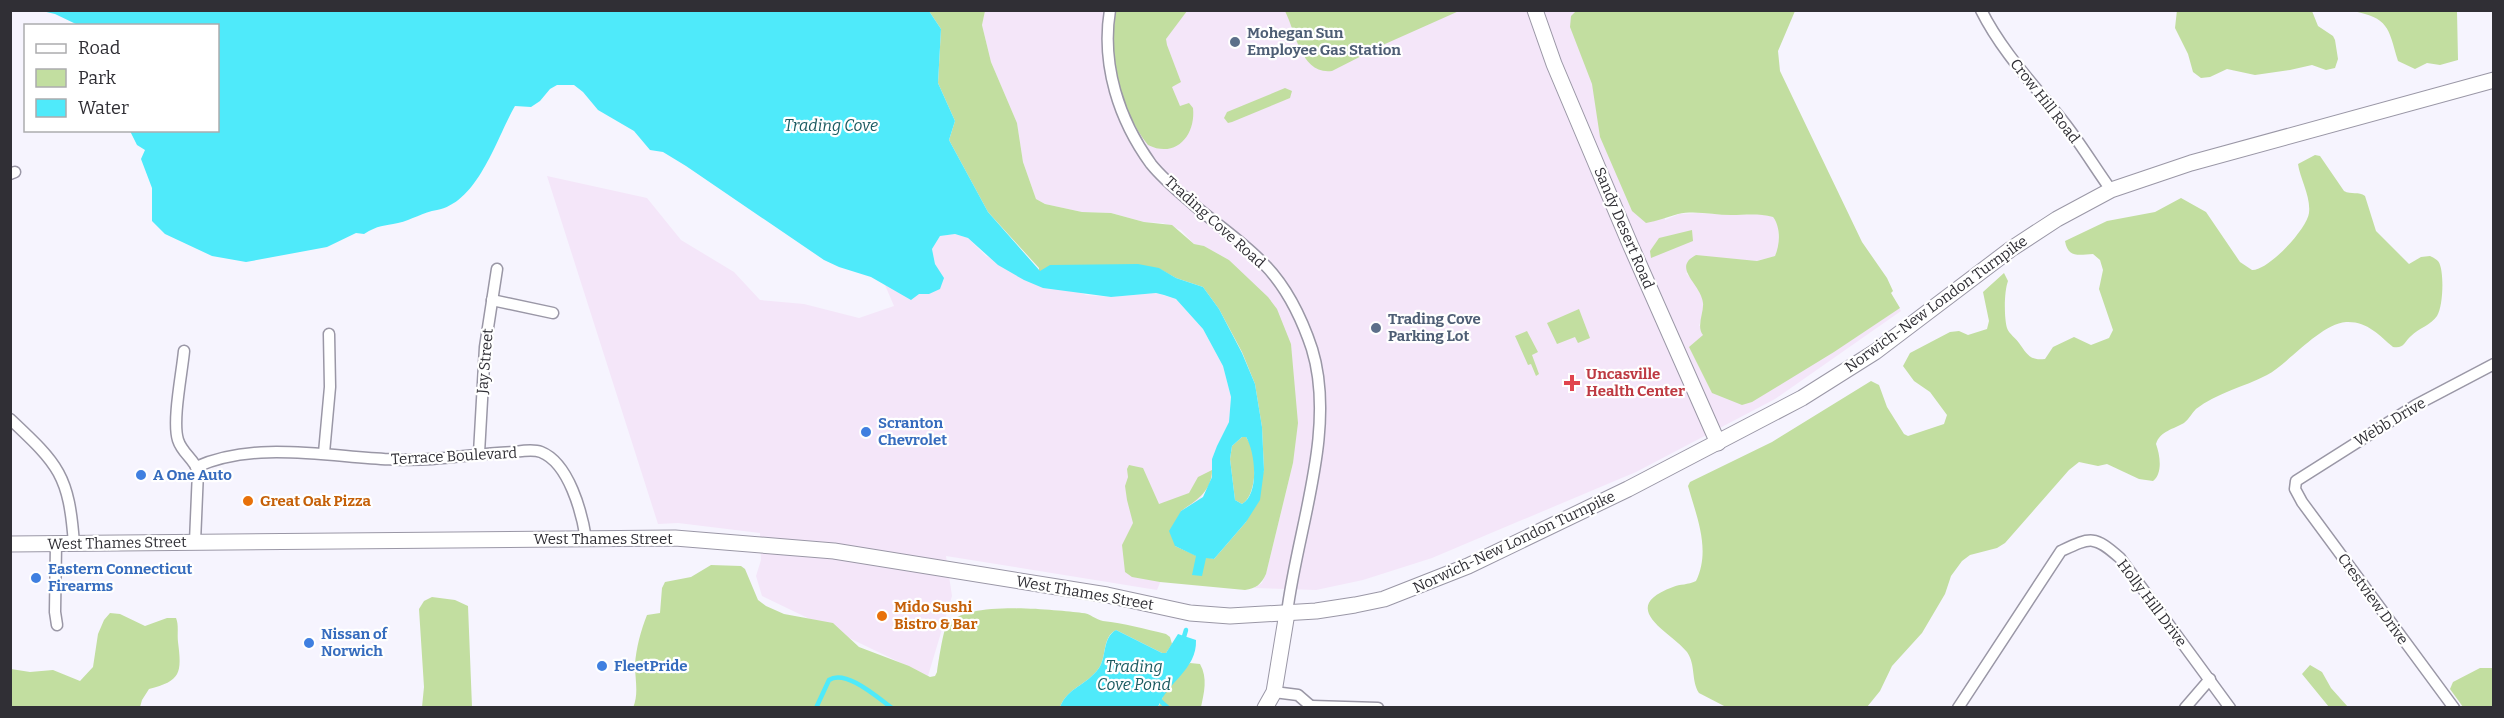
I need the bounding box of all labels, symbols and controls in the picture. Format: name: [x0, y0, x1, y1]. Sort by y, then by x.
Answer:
legend: [24, 24, 219, 132]
place label: Mohegan Sun Employee Gas Station: [1247, 24, 1401, 59]
marker: Mohegan Sun Employee Gas Station: [1228, 35, 1242, 49]
text: Road: [78, 37, 121, 59]
street label: Crow Hill Road: [2006, 55, 2084, 147]
text: Park: [78, 67, 117, 89]
text: Water: [78, 97, 129, 119]
water label: Trading Cove: [784, 116, 878, 135]
street label: Sandy Desert Road: [1590, 164, 1658, 292]
street label: Trading Cove Road: [1161, 172, 1269, 272]
street label: Norwich-New London Turnpike: [1841, 232, 2031, 376]
place label: Trading Cove Parking Lot: [1388, 310, 1481, 345]
marker: Trading Cove Parking Lot: [1369, 321, 1383, 335]
street label: Jay Street: [473, 327, 497, 395]
place label: Uncasville Health Center: [1586, 365, 1685, 400]
marker: Uncasville Health Center: [1563, 374, 1581, 392]
street label: Webb Drive: [2351, 394, 2429, 450]
place label: Scranton Chevrolet: [878, 414, 947, 449]
marker: Scranton Chevrolet: [859, 425, 873, 439]
street label: Terrace Boulevard: [390, 444, 518, 468]
place label: A One Auto: [153, 466, 232, 484]
marker: A One Auto: [134, 468, 148, 482]
street label: Norwich-New London Turnpike: [1410, 487, 1618, 597]
place label: Great Oak Pizza: [260, 492, 372, 510]
marker: Great Oak Pizza: [241, 494, 255, 508]
street label: West Thames Street: [533, 530, 673, 548]
street label: West Thames Street: [47, 533, 187, 553]
street label: Crestview Drive: [2334, 550, 2412, 648]
street label: Holly Hill Drive: [2113, 556, 2191, 650]
place label: Eastern Connecticut Firearms: [48, 560, 193, 595]
marker: Eastern Connecticut Firearms: [29, 571, 43, 585]
street label: West Thames Street: [1015, 572, 1156, 614]
place label: Mido Sushi Bistro & Bar: [894, 598, 978, 633]
marker: Mido Sushi Bistro & Bar: [875, 609, 889, 623]
place label: Nissan of Norwich: [321, 625, 389, 660]
marker: Nissan of Norwich: [302, 636, 316, 650]
place label: FleetPride: [614, 657, 688, 675]
water label: Trading Cove Pond: [1097, 657, 1171, 694]
marker: FleetPride: [595, 659, 609, 673]

